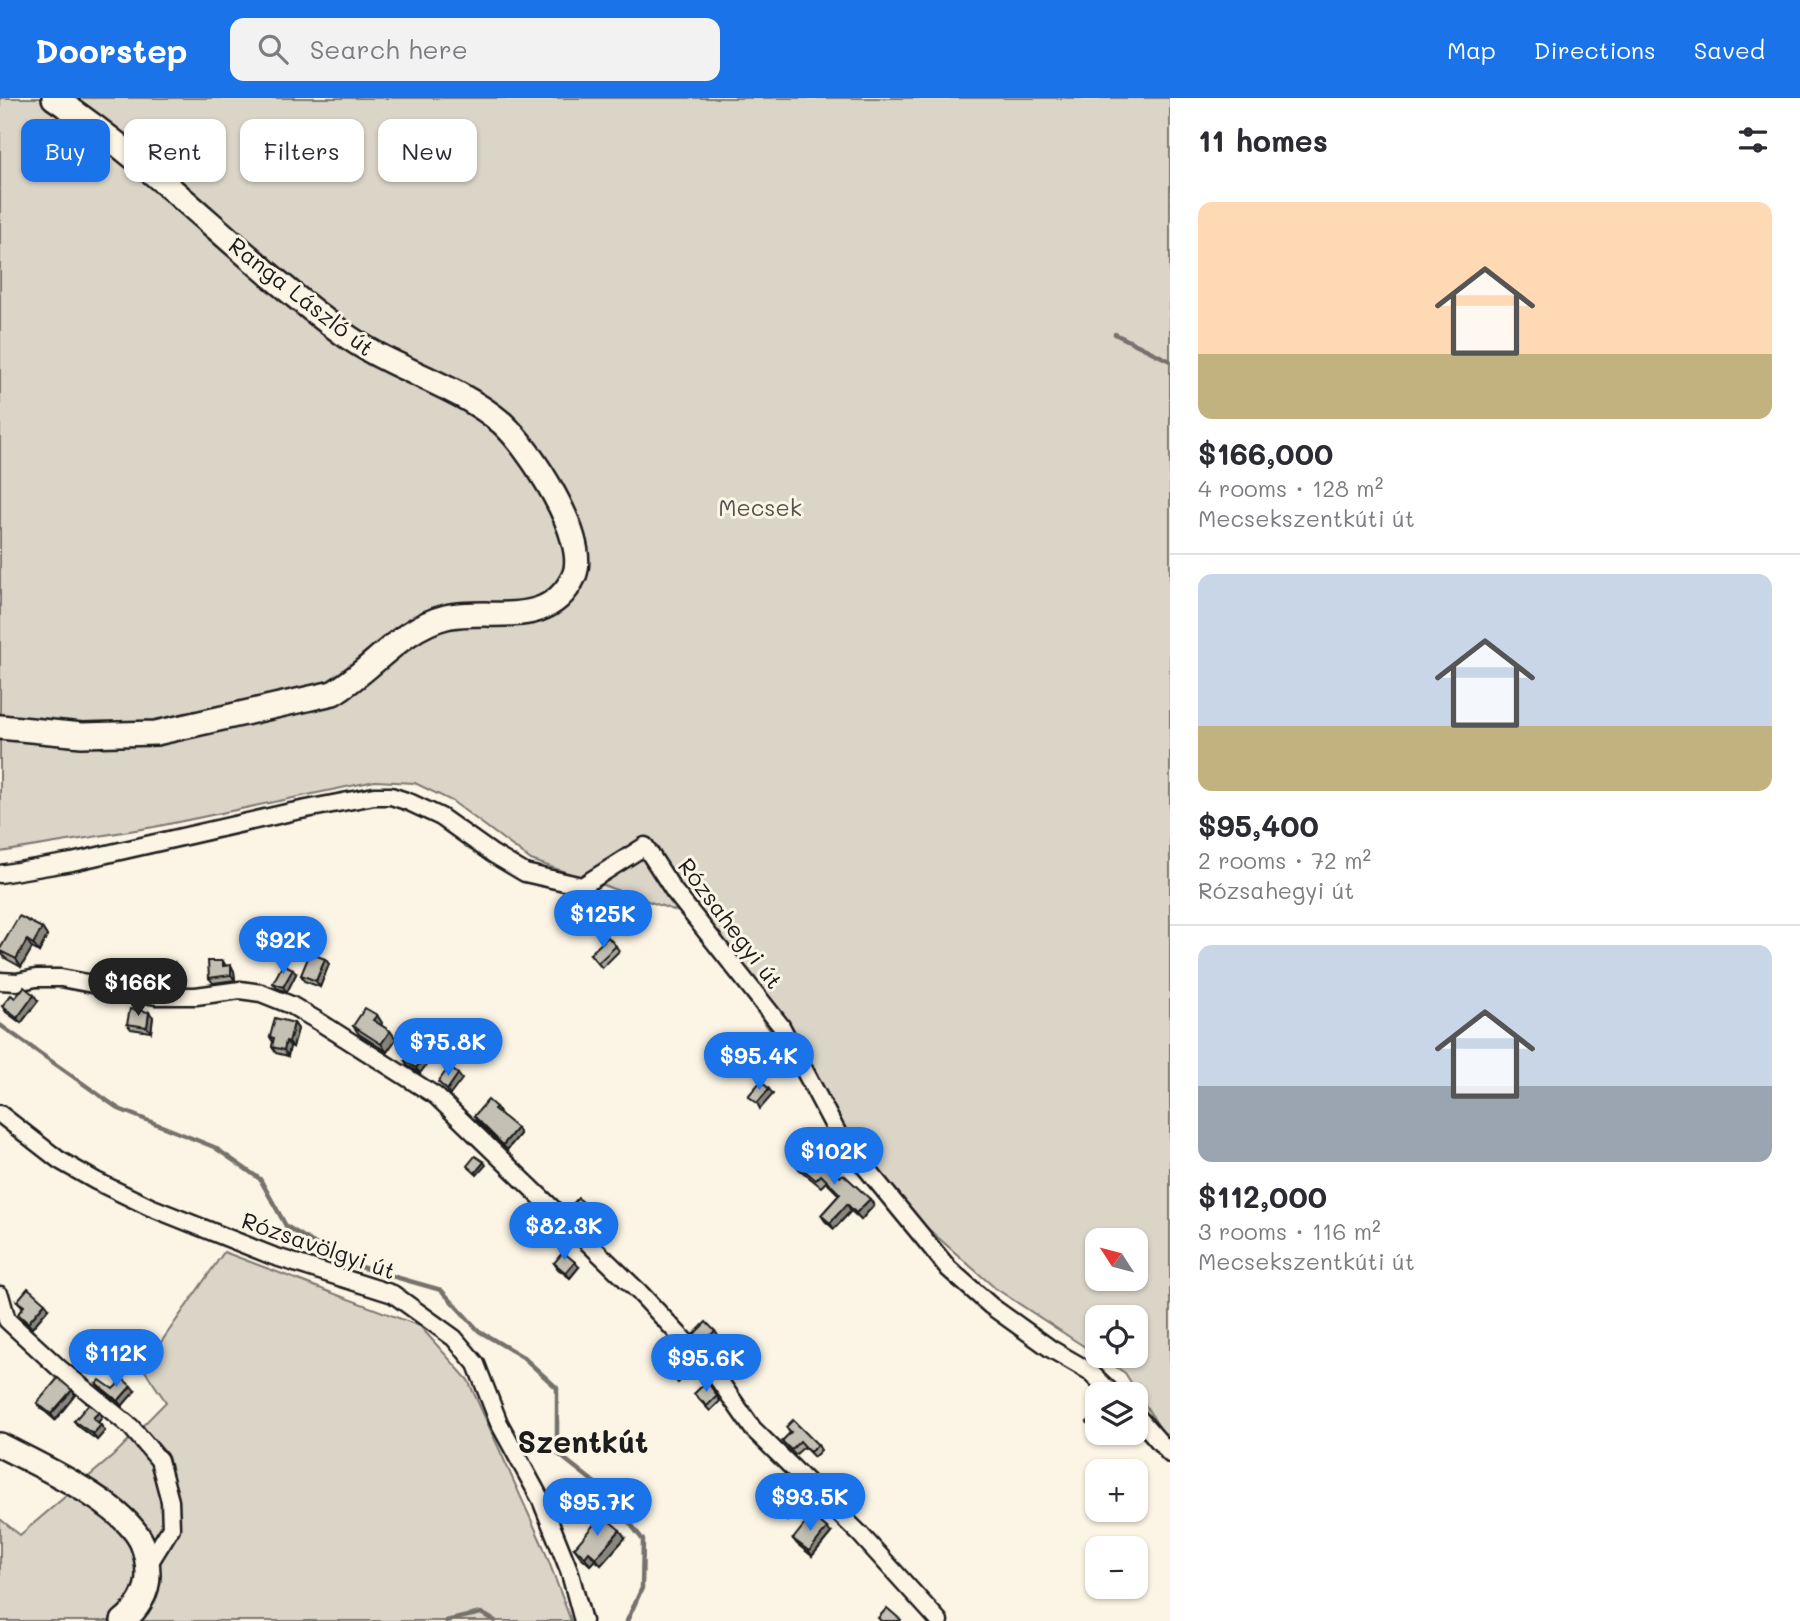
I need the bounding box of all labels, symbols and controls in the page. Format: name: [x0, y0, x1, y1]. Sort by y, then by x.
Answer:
search box: [230, 18, 720, 81]
text: Doorstep: [35, 28, 188, 71]
icon: search: [254, 30, 292, 68]
text: Search here: [310, 32, 468, 66]
text: Map: [1447, 34, 1496, 65]
text: Directions: [1534, 34, 1656, 65]
text: Saved: [1694, 34, 1765, 65]
chip: Buy: [21, 119, 110, 182]
chip: Rent: [124, 119, 226, 182]
chip: Filters: [240, 119, 364, 182]
chip: New: [378, 119, 477, 182]
text: 11 homes: [1198, 120, 1328, 160]
icon: filters: [1734, 121, 1772, 159]
street label: Ranga László út: [223, 230, 381, 362]
icon: home: [1422, 248, 1548, 374]
text: $166,000: [1198, 433, 1333, 473]
text: 4 rooms · 128 m²: [1198, 473, 1383, 503]
park label: Mecsek: [718, 492, 802, 522]
text: Mecsekszentkúti út: [1198, 503, 1415, 533]
icon: home: [1422, 620, 1548, 746]
text: $95,400: [1198, 805, 1319, 845]
text: 2 rooms · 72 m²: [1198, 845, 1371, 875]
street label: Rózsahegyi út: [672, 852, 790, 994]
text: Rózsahegyi út: [1198, 875, 1354, 905]
pin: $125K: [554, 890, 652, 950]
text: $125K: [570, 898, 636, 928]
pin: $92K: [242, 916, 324, 976]
text: $92K: [255, 924, 311, 954]
pin: $166K: [89, 958, 187, 1018]
text: $166K: [104, 966, 172, 996]
icon: home: [1422, 991, 1548, 1117]
pin: $75.8K: [391, 1018, 505, 1078]
text: $75.8K: [410, 1026, 486, 1056]
pin: $95.4K: [702, 1032, 816, 1092]
text: $95.4K: [720, 1040, 798, 1070]
pin: $102K: [785, 1128, 883, 1187]
text: $102K: [800, 1135, 868, 1165]
text: $112,000: [1198, 1176, 1327, 1216]
pin: $82.3K: [507, 1202, 621, 1262]
street label: Rózsavölgyi út: [238, 1205, 400, 1285]
text: $82.3K: [525, 1210, 603, 1240]
text: 3 rooms · 116 m²: [1198, 1216, 1381, 1246]
north arrow: [1085, 1228, 1148, 1292]
map controls: [1085, 1228, 1148, 1599]
text: Mecsekszentkúti út: [1198, 1246, 1415, 1276]
button: locate: [1085, 1305, 1148, 1368]
pin: $112K: [67, 1330, 165, 1389]
pin: $95.6K: [649, 1334, 763, 1394]
text: $112K: [85, 1337, 147, 1367]
text: $95.6K: [667, 1342, 745, 1372]
button: layers: [1085, 1382, 1148, 1445]
district label: Szentkút: [518, 1421, 648, 1461]
button: +: [1085, 1459, 1148, 1522]
pin: $93.5K: [753, 1474, 867, 1533]
pin: $95.7K: [540, 1478, 654, 1538]
text: $93.5K: [771, 1481, 849, 1511]
text: $95.7K: [559, 1486, 635, 1516]
button: −: [1085, 1536, 1148, 1599]

